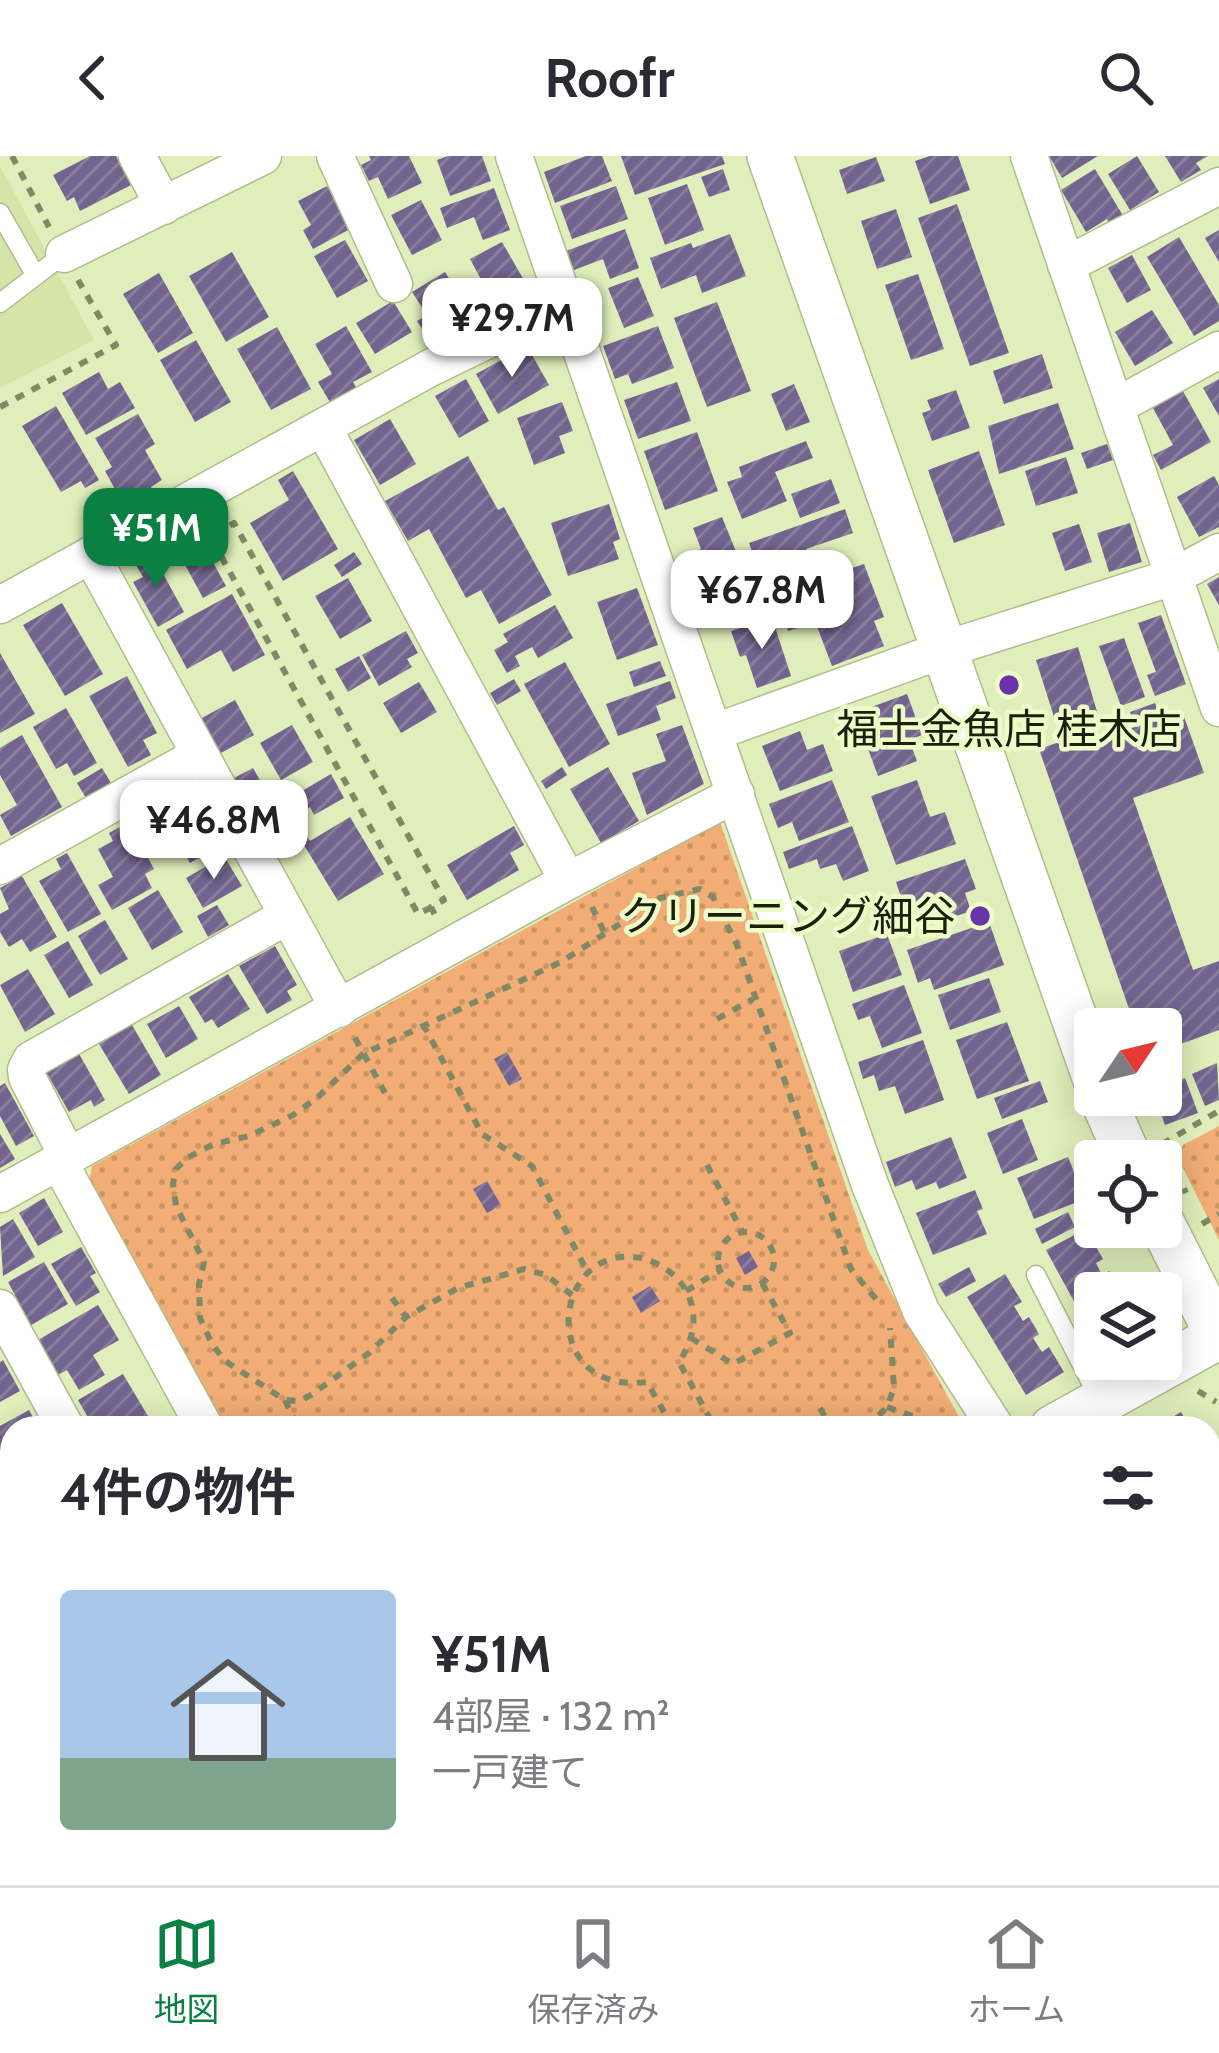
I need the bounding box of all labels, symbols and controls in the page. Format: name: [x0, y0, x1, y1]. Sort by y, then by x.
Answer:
icon: back: [60, 45, 126, 111]
text: Roofr: [544, 45, 675, 111]
icon: search: [1093, 45, 1159, 111]
pin: ¥29.7M: [414, 278, 610, 380]
text: ¥29.7M: [449, 293, 575, 341]
pin: ¥51M: [85, 488, 227, 590]
text: ¥51M: [110, 503, 202, 551]
pin: ¥67.8M: [664, 550, 860, 652]
text: ¥67.8M: [698, 565, 826, 613]
marker: 福士金魚店 桂木店: [996, 672, 1022, 698]
place label: 福士金魚店 桂木店: [836, 703, 1182, 755]
pin: ¥46.8M: [116, 780, 312, 882]
text: ¥46.8M: [147, 795, 281, 843]
place label: クリーニング細谷: [620, 890, 956, 942]
marker: クリーニング細谷: [967, 903, 993, 929]
north arrow: [1074, 1008, 1182, 1116]
map controls: [1074, 1008, 1182, 1380]
button: locate: [1074, 1140, 1182, 1248]
button: layers: [1074, 1272, 1182, 1380]
icon: filters: [1095, 1455, 1161, 1521]
text: 4件の物件: [60, 1461, 296, 1523]
text: ¥51M: [432, 1623, 552, 1685]
icon: home: [156, 1638, 300, 1782]
text: 4部屋 · 132 m²: [432, 1692, 670, 1740]
text: 一戸建て: [432, 1748, 588, 1796]
tab: 地図: [154, 1911, 220, 2031]
tab: 保存済み: [527, 1911, 659, 2031]
tab: ホーム: [967, 1911, 1065, 2031]

